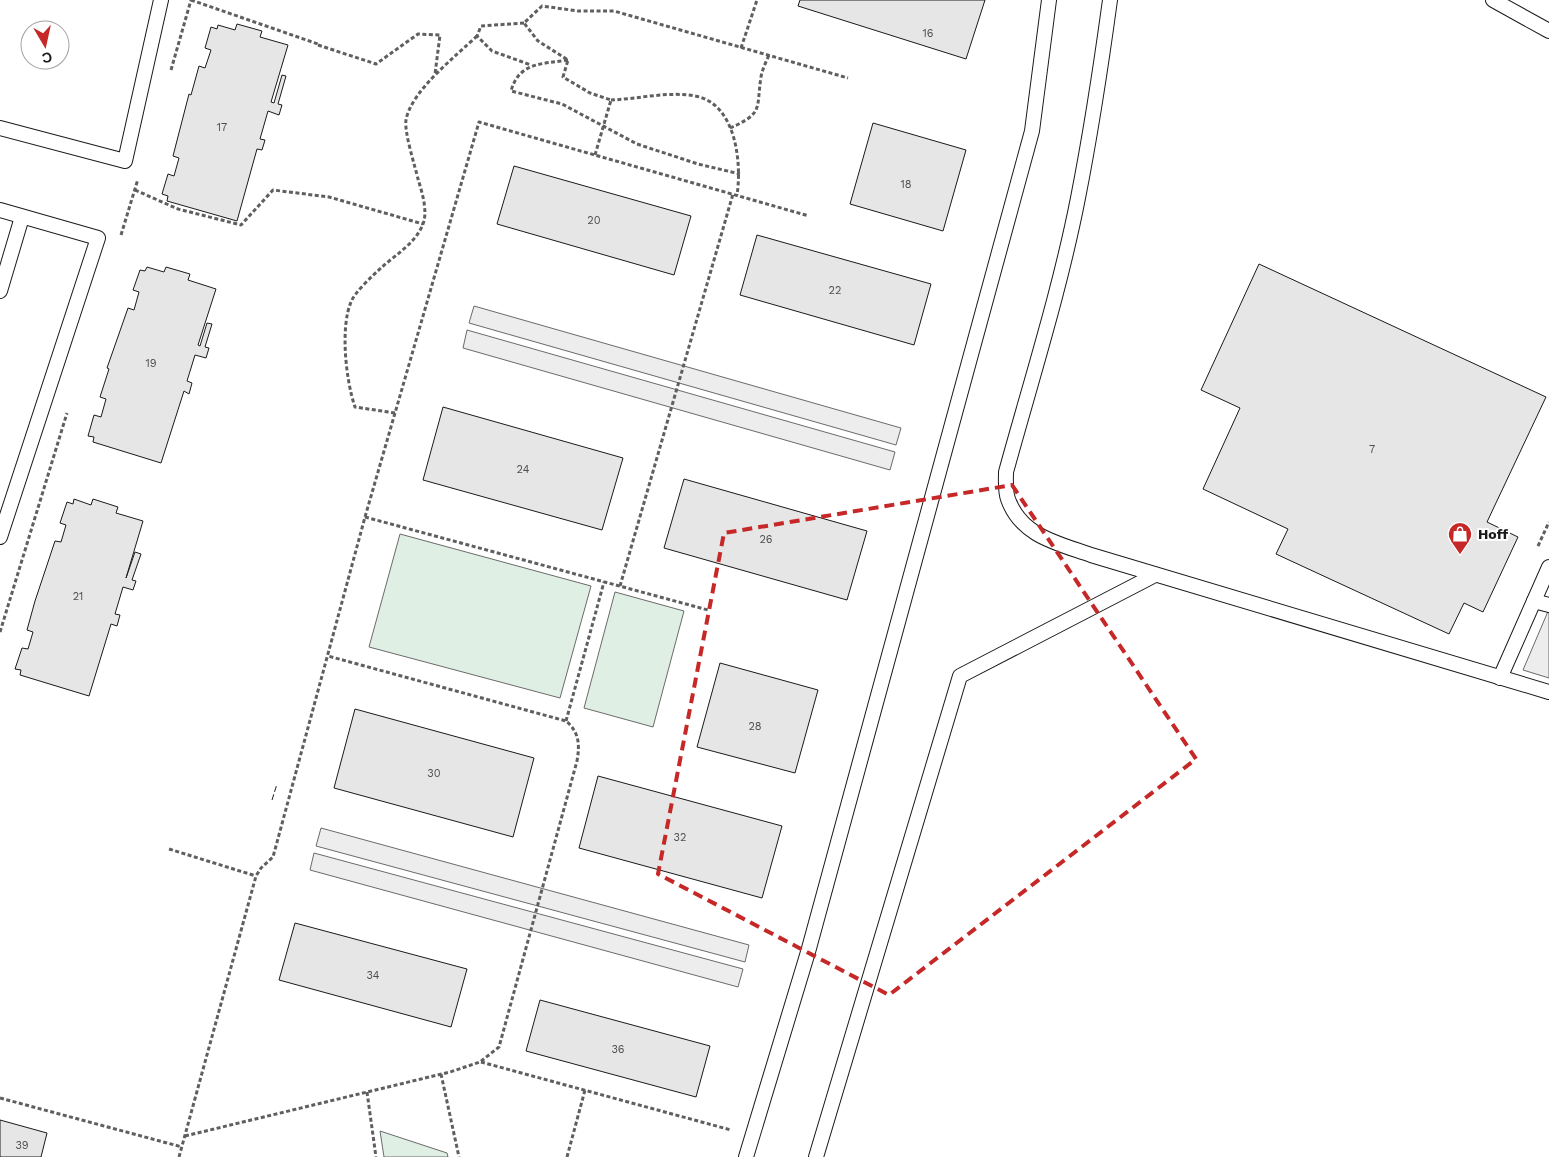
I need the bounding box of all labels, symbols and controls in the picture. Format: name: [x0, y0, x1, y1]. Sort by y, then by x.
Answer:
north arrow: [20, 20, 70, 70]
house number: 16: [923, 27, 934, 40]
text: С: [41, 49, 53, 67]
house number: 17: [217, 121, 227, 134]
house number: 18: [900, 178, 912, 191]
house number: 20: [587, 214, 601, 227]
house number: 22: [829, 284, 841, 297]
house number: 19: [145, 357, 157, 370]
house number: 7: [1369, 443, 1375, 456]
house number: 24: [517, 463, 530, 476]
shop icon: Hoff: [1447, 521, 1473, 555]
place label: Hoff: [1478, 526, 1509, 542]
house number: 26: [759, 533, 773, 546]
house number: 21: [73, 590, 83, 603]
house number: 28: [748, 720, 762, 733]
house number: 30: [427, 767, 441, 780]
house number: 32: [674, 831, 686, 844]
house number: 34: [366, 969, 380, 982]
house number: 36: [611, 1043, 625, 1056]
house number: 39: [15, 1139, 29, 1152]

